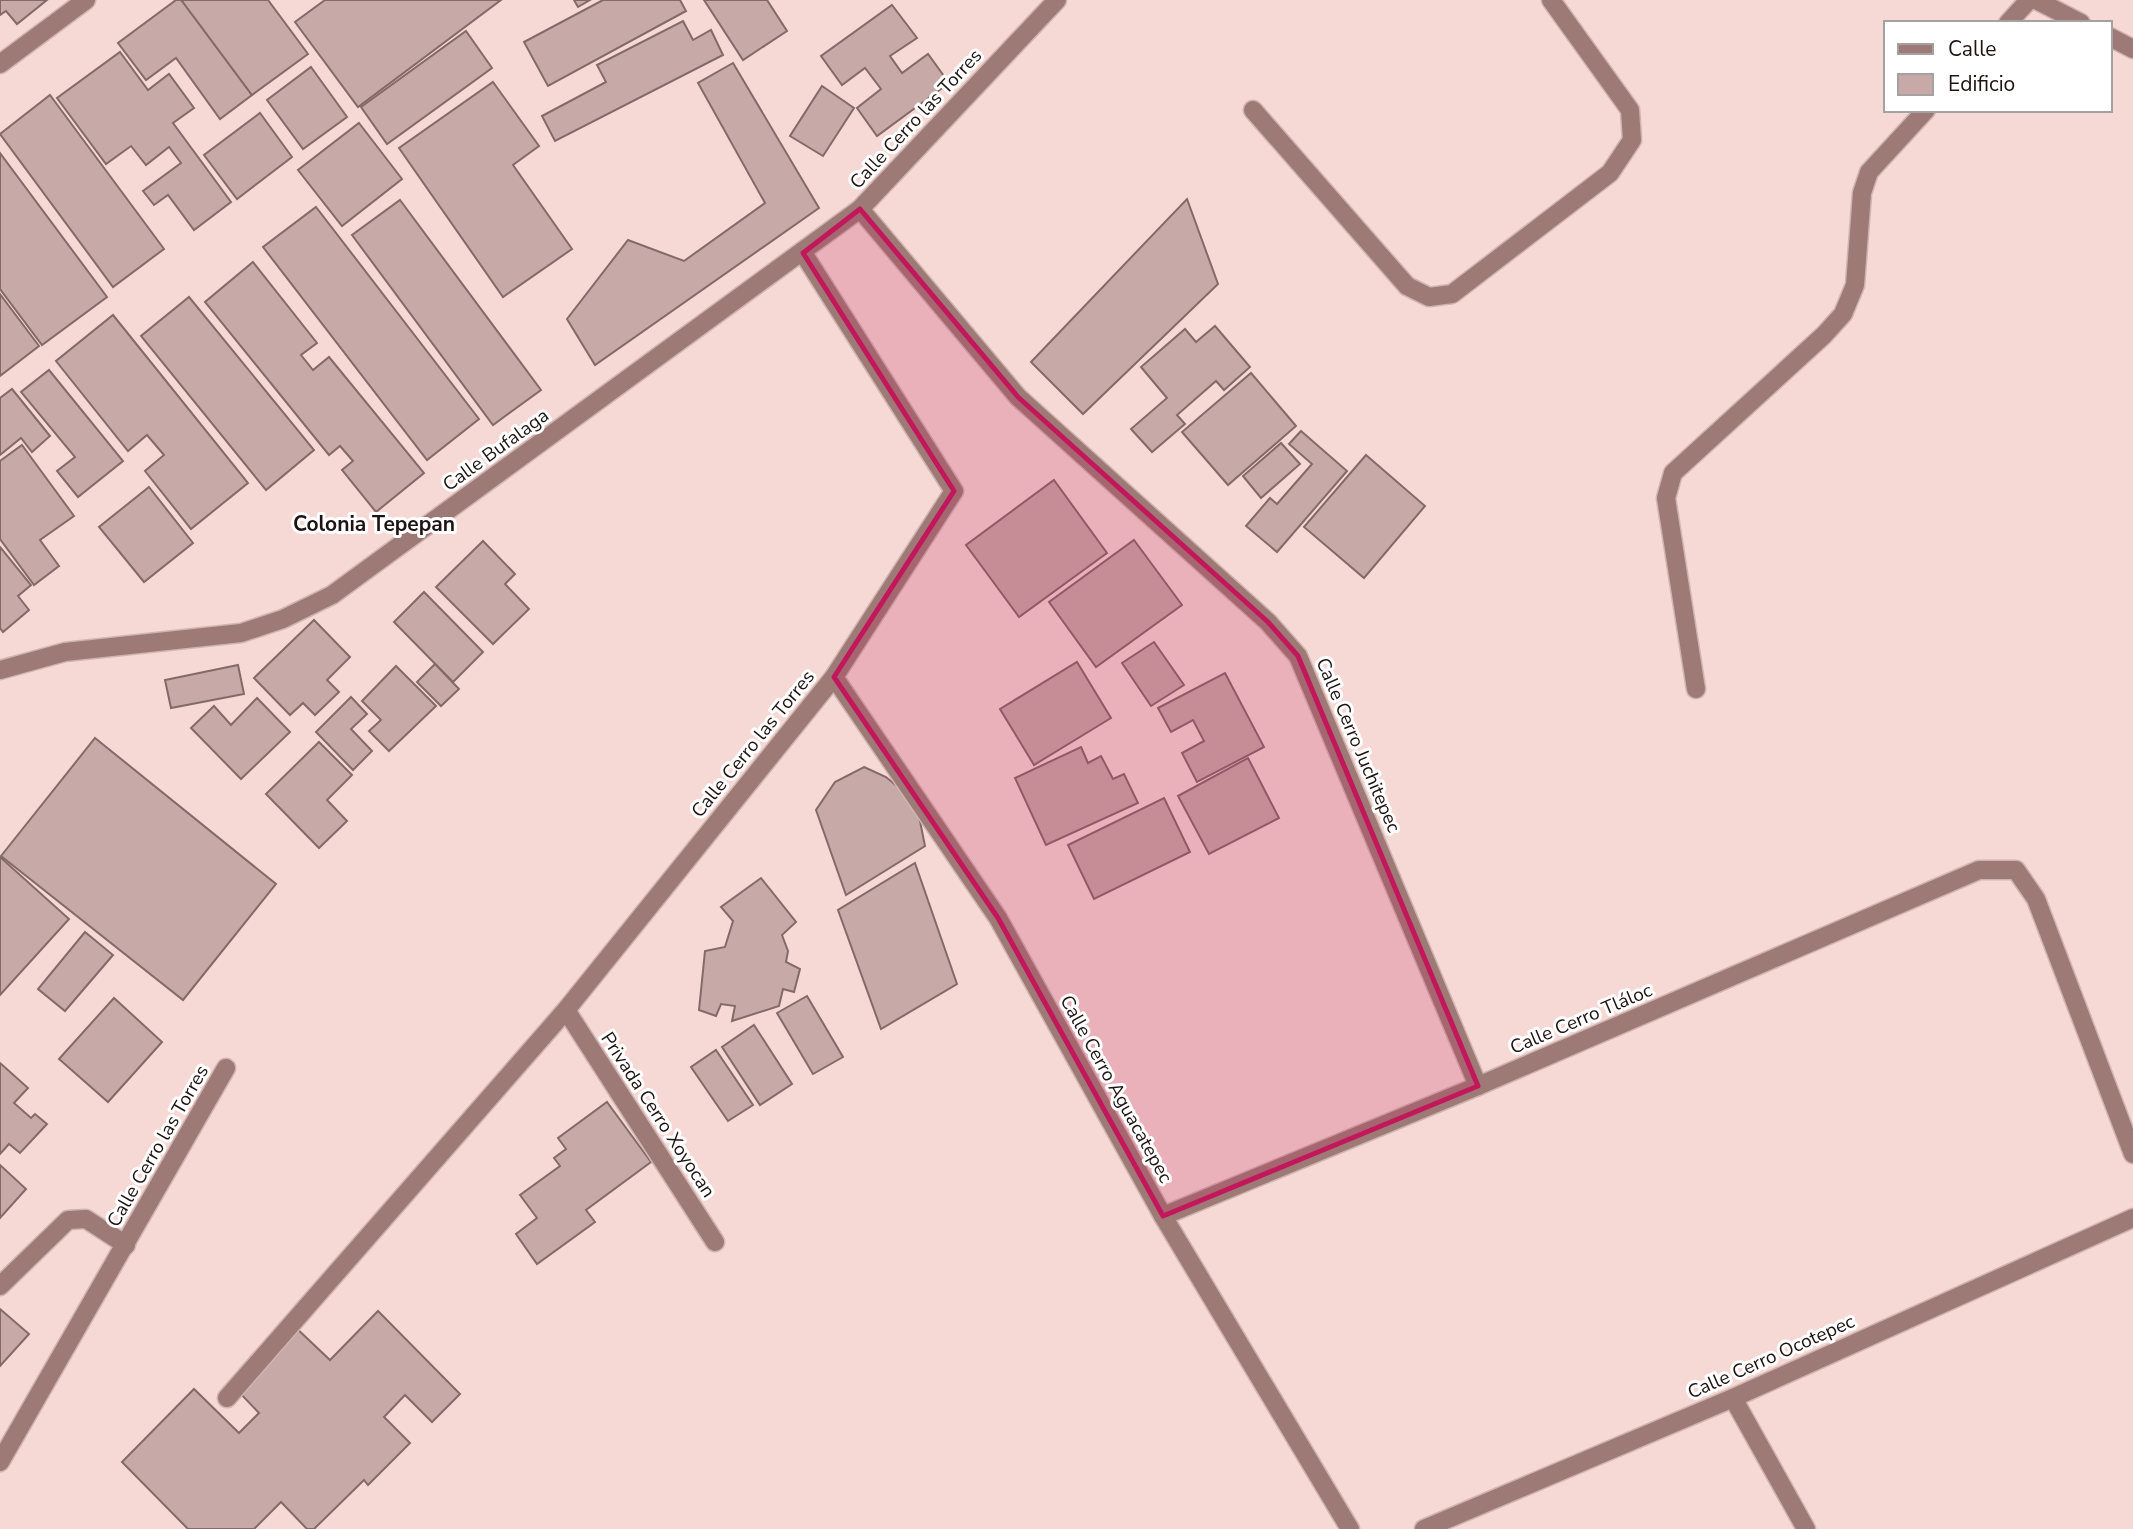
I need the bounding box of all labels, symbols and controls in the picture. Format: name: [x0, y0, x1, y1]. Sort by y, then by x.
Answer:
legend: [1884, 21, 2112, 112]
text: Calle: [1948, 35, 1996, 63]
street label: Calle Cerro las Torres: [844, 43, 988, 195]
text: Edificio: [1948, 70, 2015, 98]
street label: Calle Bufalaga: [438, 403, 554, 497]
district label: Colonia Tepepan: [293, 510, 455, 538]
street label: Calle Cerro Juchitepec: [1309, 654, 1407, 836]
street label: Calle Cerro las Torres: [685, 665, 821, 823]
street label: Calle Cerro Tláloc: [1506, 977, 1656, 1061]
street label: Calle Cerro Aguacatepec: [1054, 990, 1179, 1188]
street label: Privada Cerro Xoyocan: [595, 1027, 721, 1203]
street label: Calle Cerro las Torres: [101, 1060, 215, 1232]
street label: Calle Cerro Ocotepec: [1683, 1308, 1859, 1406]

